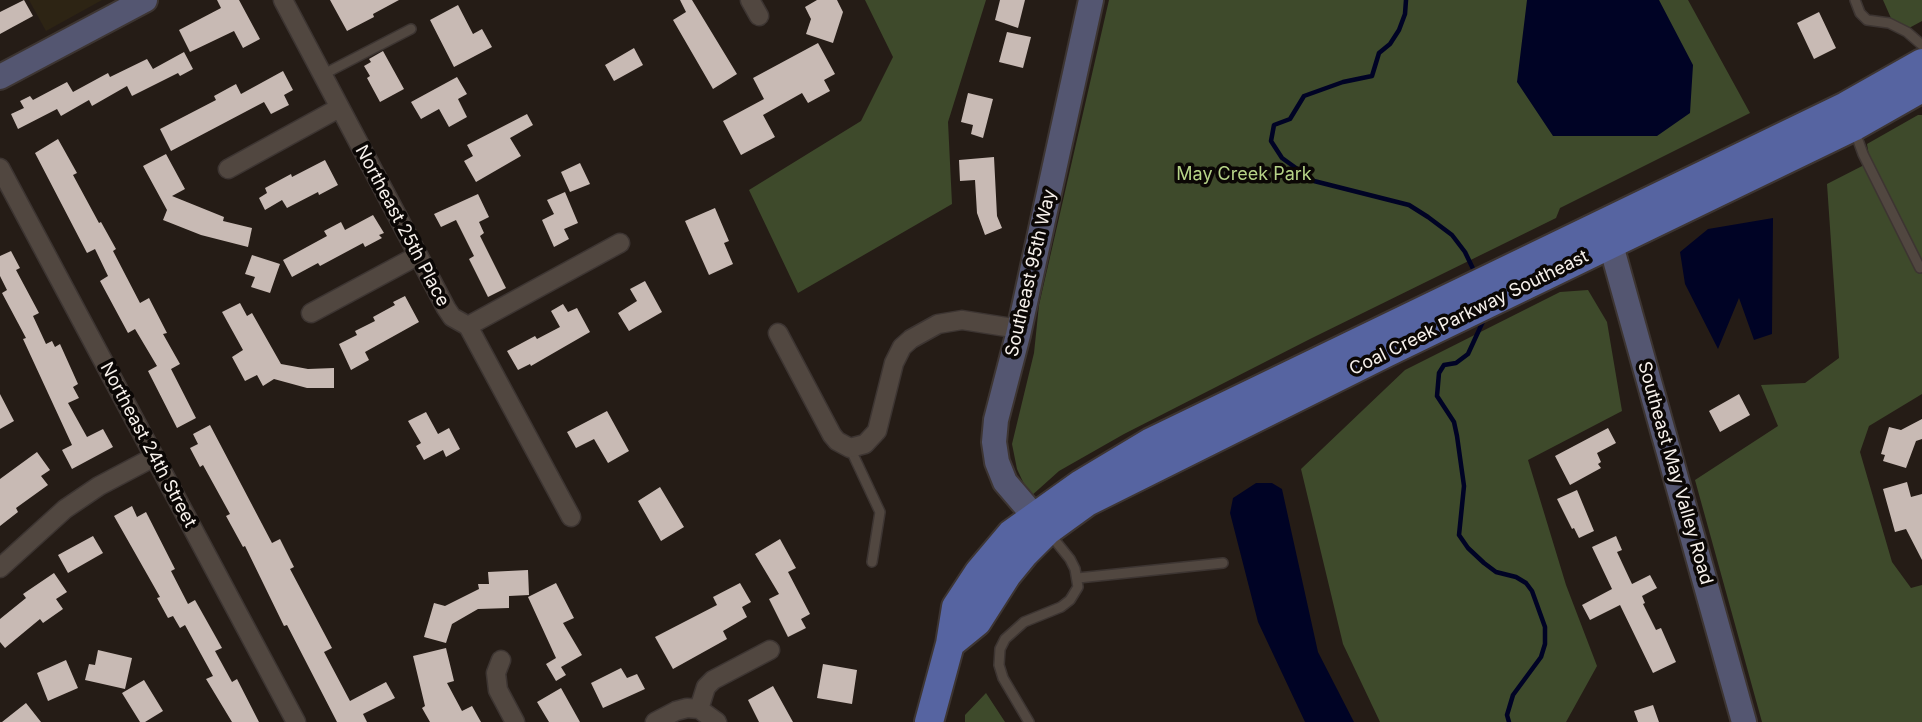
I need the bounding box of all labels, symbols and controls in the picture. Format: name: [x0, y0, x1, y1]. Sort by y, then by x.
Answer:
street label: Northeast 25th Place: [350, 142, 454, 310]
park label: May Creek Park: [1176, 164, 1312, 186]
street label: Southeast 95th Way: [1001, 187, 1061, 359]
street label: Coal Creek Parkway Southeast: [1346, 246, 1592, 380]
street label: Northeast 24th Street: [95, 359, 201, 531]
street label: Southeast May Valley Road: [1633, 359, 1717, 587]

